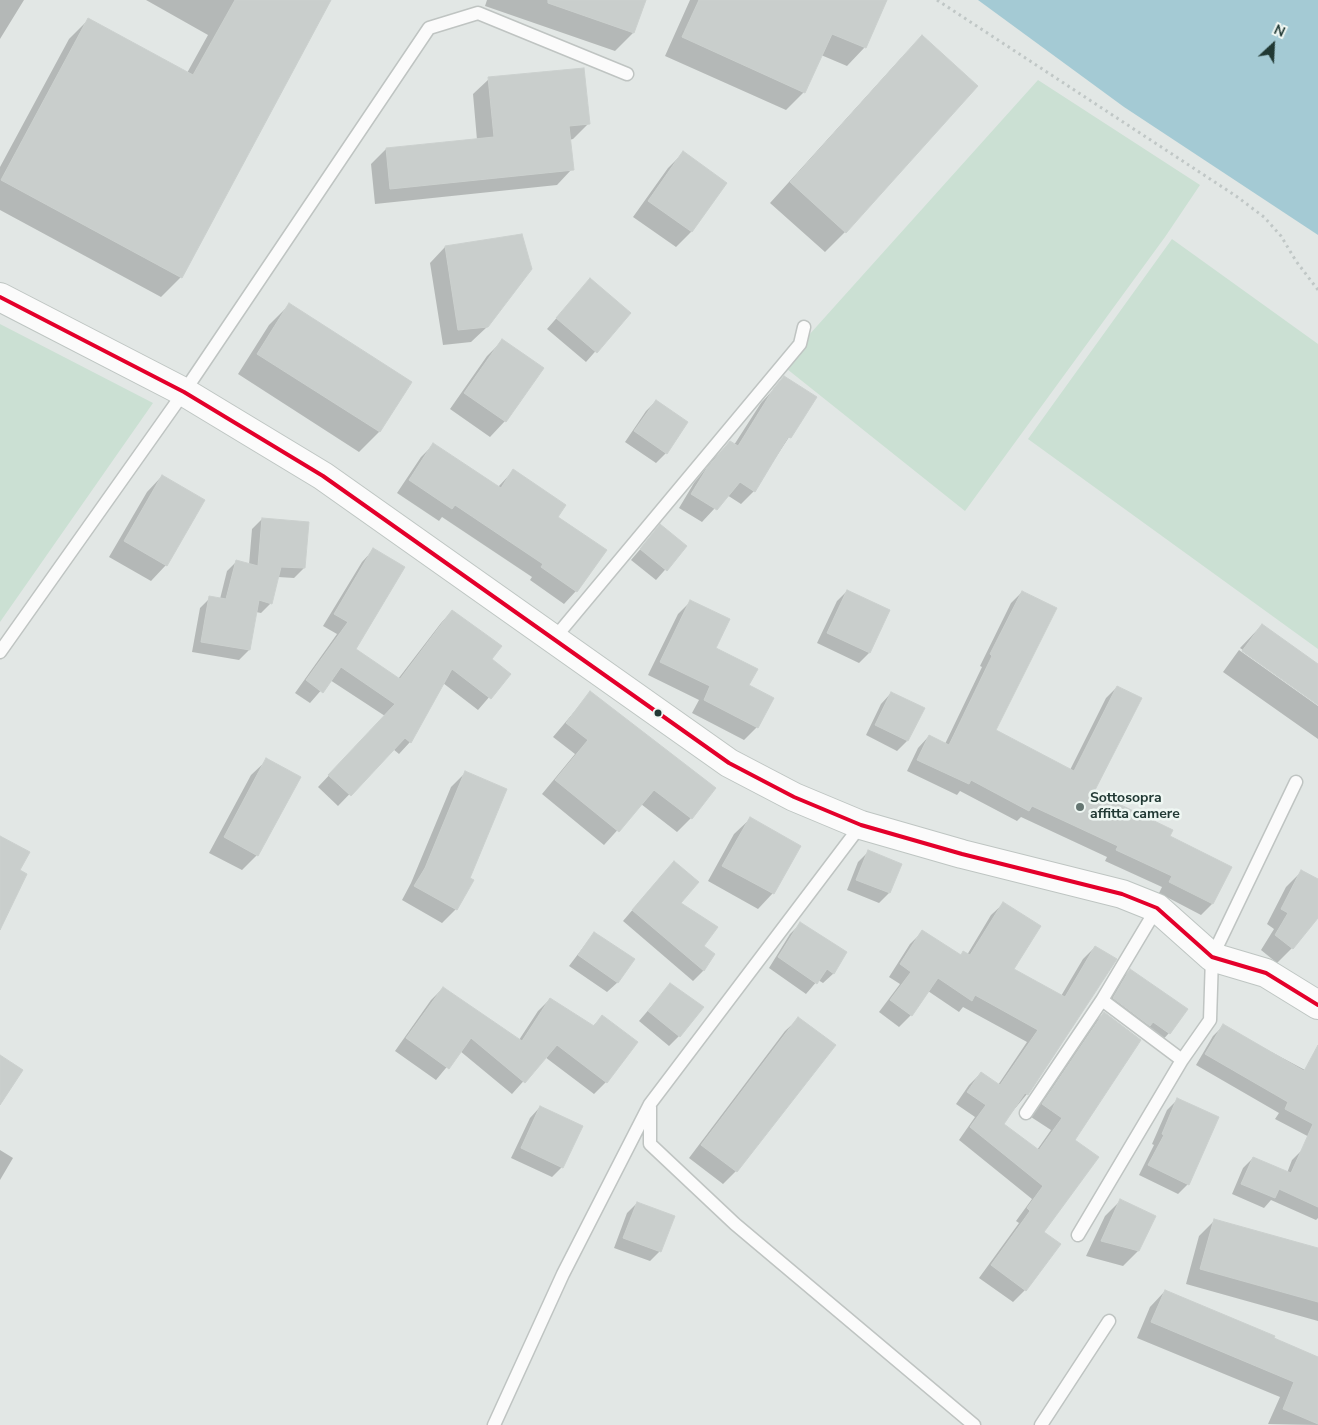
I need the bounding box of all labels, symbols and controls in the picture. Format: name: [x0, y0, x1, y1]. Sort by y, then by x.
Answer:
north arrow: [1248, 20, 1298, 70]
text: N: [1271, 20, 1288, 42]
unlabelled marker: [653, 708, 663, 718]
place label: Sottosopra affitta camere: [1090, 791, 1180, 824]
marker: Sottosopra affitta camere: [1074, 801, 1086, 813]

